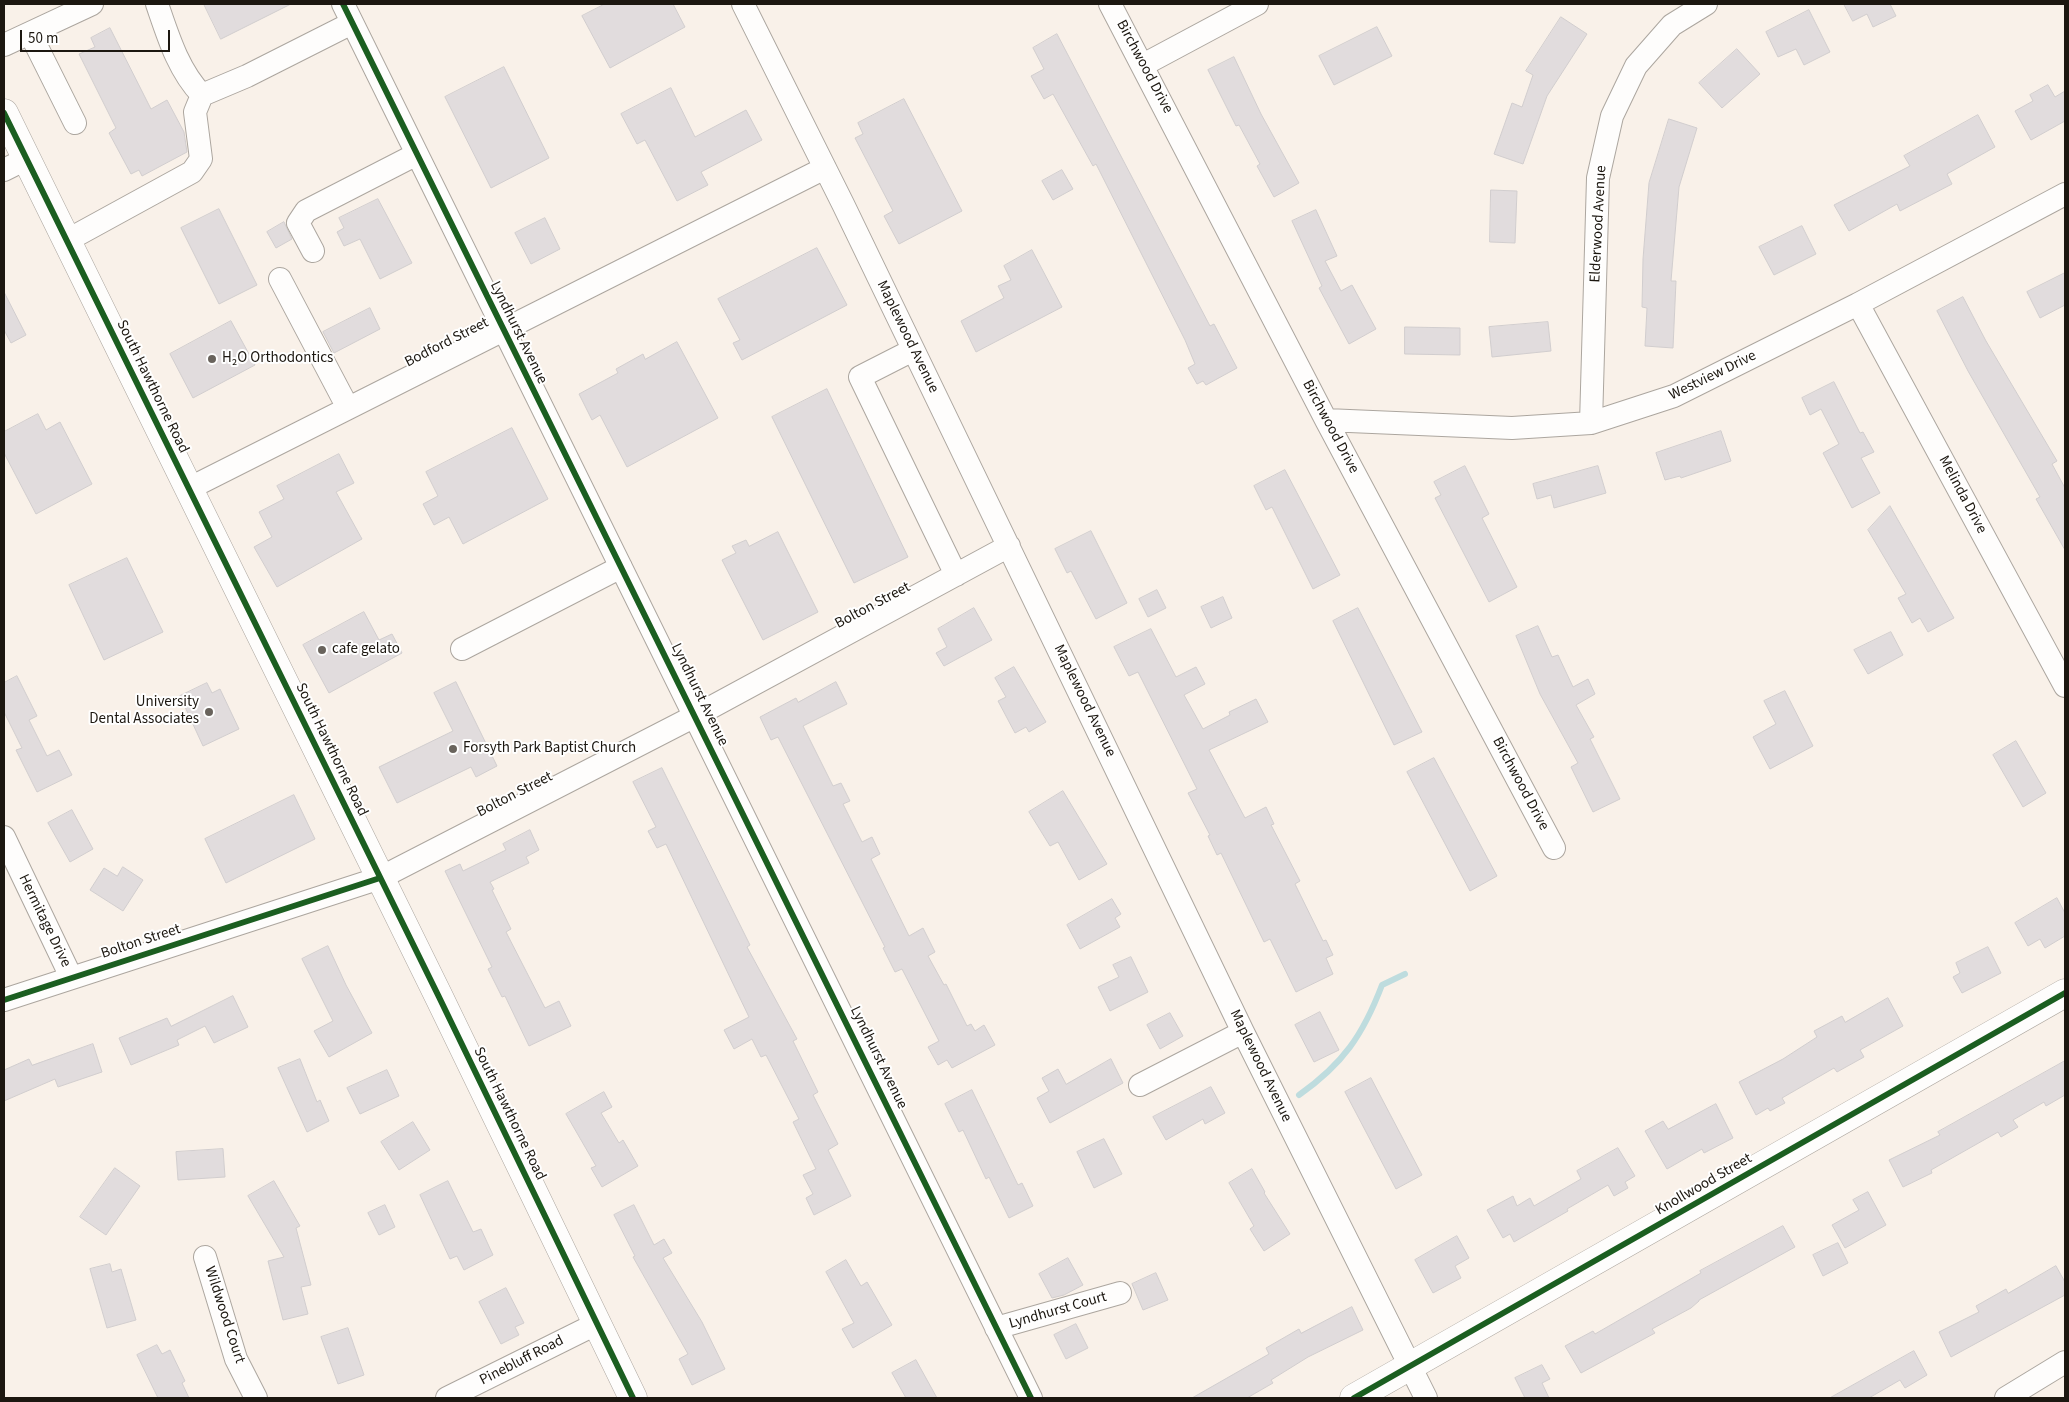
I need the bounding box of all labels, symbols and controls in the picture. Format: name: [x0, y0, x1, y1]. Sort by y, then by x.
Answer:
street label: Birchwood Drive: [1112, 17, 1176, 117]
scale bar: [22, 20, 172, 52]
text: 50 m: [28, 28, 58, 49]
street label: Elderwood Avenue: [1587, 165, 1611, 283]
street label: Maplewood Avenue: [872, 278, 942, 396]
street label: Lyndhurst Avenue: [485, 279, 551, 387]
street label: Bodford Street: [402, 314, 492, 372]
street label: South Hawthorne Road: [112, 317, 192, 457]
street label: Westview Drive: [1666, 347, 1760, 405]
place label: H₂O Orthodontics: [222, 350, 333, 368]
marker: H₂O Orthodontics: [206, 353, 218, 365]
street label: Birchwood Drive: [1298, 377, 1362, 477]
street label: Melinda Drive: [1934, 453, 1990, 537]
street label: Bolton Street: [832, 579, 914, 633]
place label: cafe gelato: [332, 641, 400, 659]
street label: Lyndhurst Avenue: [666, 641, 732, 749]
street label: Maplewood Avenue: [1049, 642, 1119, 760]
marker: cafe gelato: [316, 644, 328, 656]
street label: South Hawthorne Road: [291, 680, 371, 820]
place label: University Dental Associates: [89, 694, 199, 729]
marker: University Dental Associates: [203, 706, 215, 718]
street label: Birchwood Drive: [1488, 734, 1552, 834]
place label: Forsyth Park Baptist Church: [463, 740, 636, 758]
marker: Forsyth Park Baptist Church: [447, 743, 459, 755]
street label: Bolton Street: [474, 768, 556, 822]
street label: Hermitage Drive: [14, 872, 74, 970]
street label: Bolton Street: [99, 921, 183, 963]
street label: Lyndhurst Avenue: [845, 1004, 911, 1112]
street label: Maplewood Avenue: [1225, 1007, 1295, 1125]
street label: South Hawthorne Road: [469, 1044, 549, 1184]
street label: Knollwood Street: [1652, 1150, 1756, 1220]
street label: Wildwood Court: [200, 1264, 248, 1366]
street label: Lyndhurst Court: [1007, 1288, 1109, 1334]
street label: Pinebluff Road: [477, 1332, 567, 1390]

